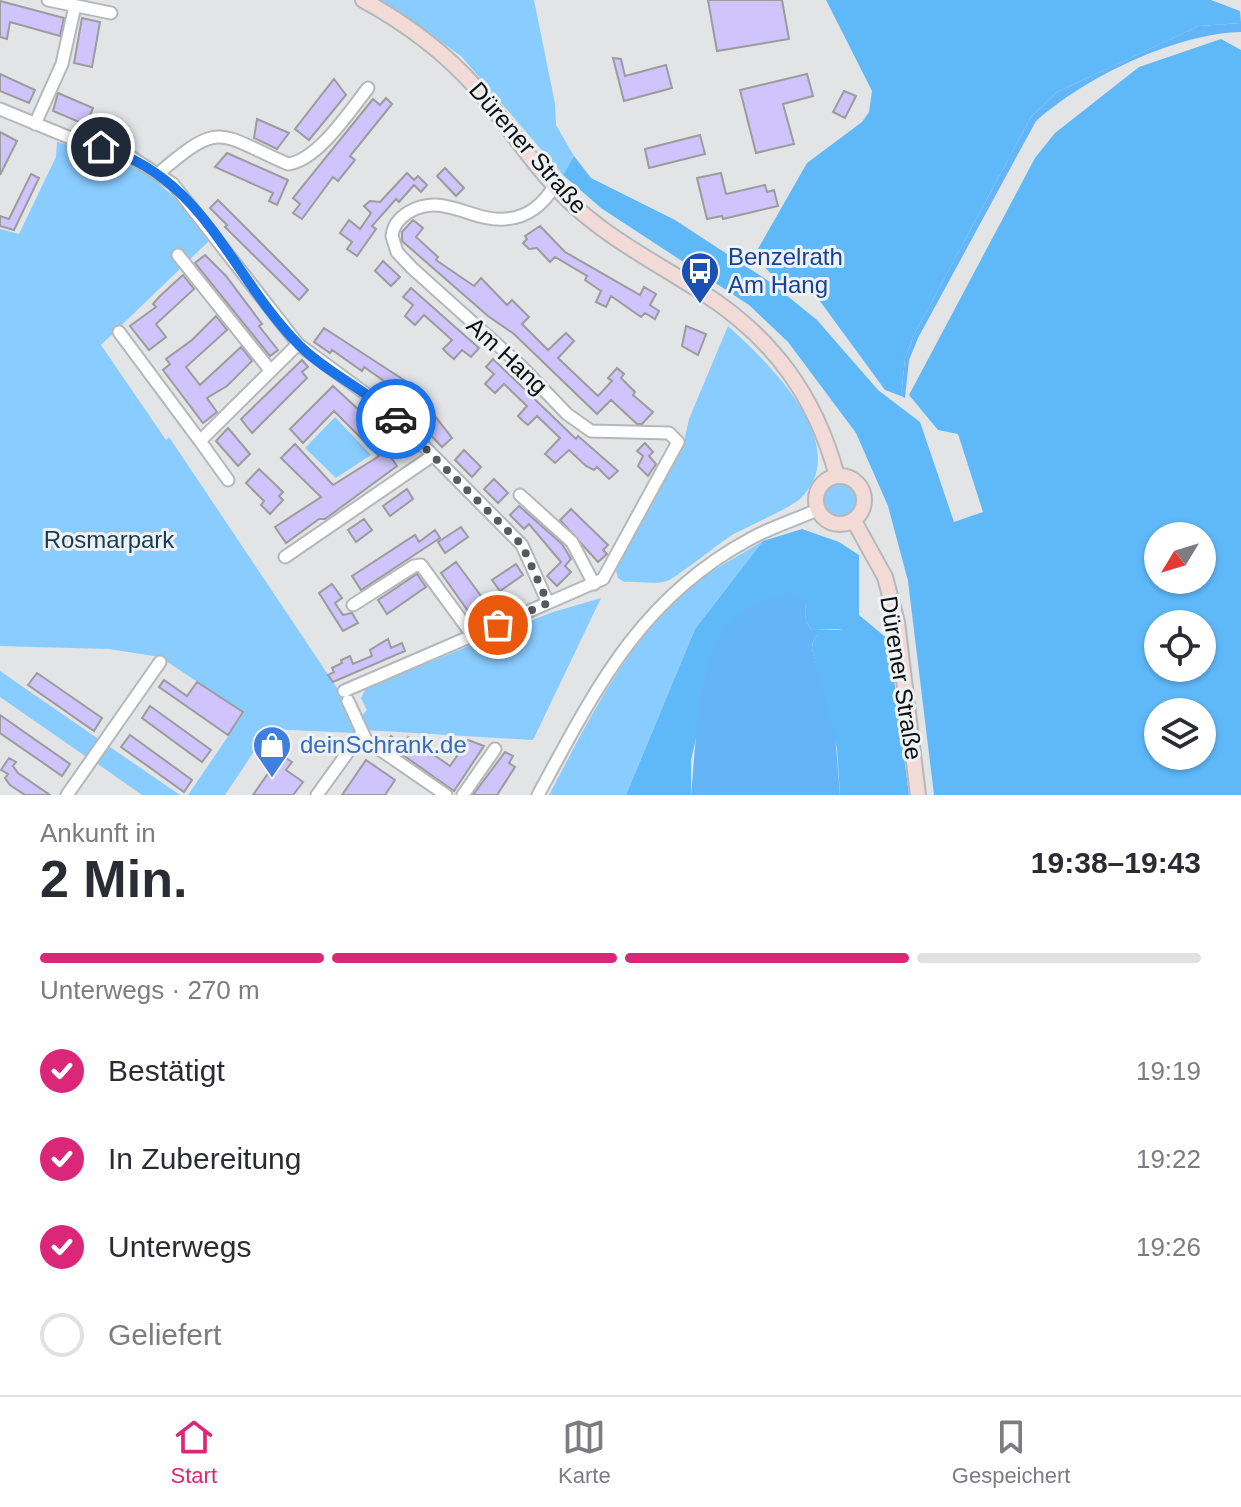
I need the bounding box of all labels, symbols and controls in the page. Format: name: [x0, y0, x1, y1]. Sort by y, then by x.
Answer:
street label: Dürener Straße: [464, 76, 593, 219]
pin: [67, 113, 135, 181]
icon: home: [79, 125, 123, 169]
place label: Benzelrath Am Hang: [728, 243, 843, 298]
bus stop icon: Benzelrath Am Hang: [679, 250, 721, 305]
street label: Am Hang: [462, 312, 553, 400]
courier: [356, 379, 436, 459]
icon: car: [374, 397, 418, 441]
north arrow: [1144, 522, 1216, 594]
map controls: [1144, 522, 1216, 770]
park label: Rosmarpark: [44, 526, 175, 553]
pin: [464, 591, 532, 659]
street label: Dürener Straße: [875, 594, 928, 762]
icon: bag: [476, 603, 520, 647]
button: locate: [1144, 610, 1216, 682]
button: layers: [1144, 698, 1216, 770]
shop icon: deinSchrank.de: [251, 724, 293, 779]
place label: deinSchrank.de: [300, 731, 467, 758]
text: Ankunft in: [40, 818, 156, 848]
text: 19:38–19:43: [1031, 846, 1201, 879]
text: 2 Min.: [40, 850, 187, 908]
text: Unterwegs · 270 m: [40, 975, 260, 1005]
icon: check: [40, 1049, 84, 1093]
text: Bestätigt: [108, 1054, 225, 1087]
text: 19:19: [1136, 1056, 1201, 1086]
icon: check: [40, 1137, 84, 1181]
text: In Zubereitung: [108, 1142, 301, 1175]
text: 19:22: [1136, 1144, 1201, 1174]
icon: check: [40, 1225, 84, 1269]
text: Unterwegs: [108, 1230, 251, 1263]
text: 19:26: [1136, 1232, 1201, 1262]
text: Geliefert: [108, 1318, 221, 1351]
tab: Start: [171, 1415, 217, 1489]
tab: Karte: [558, 1415, 611, 1489]
tab: Gespeichert: [952, 1415, 1070, 1489]

